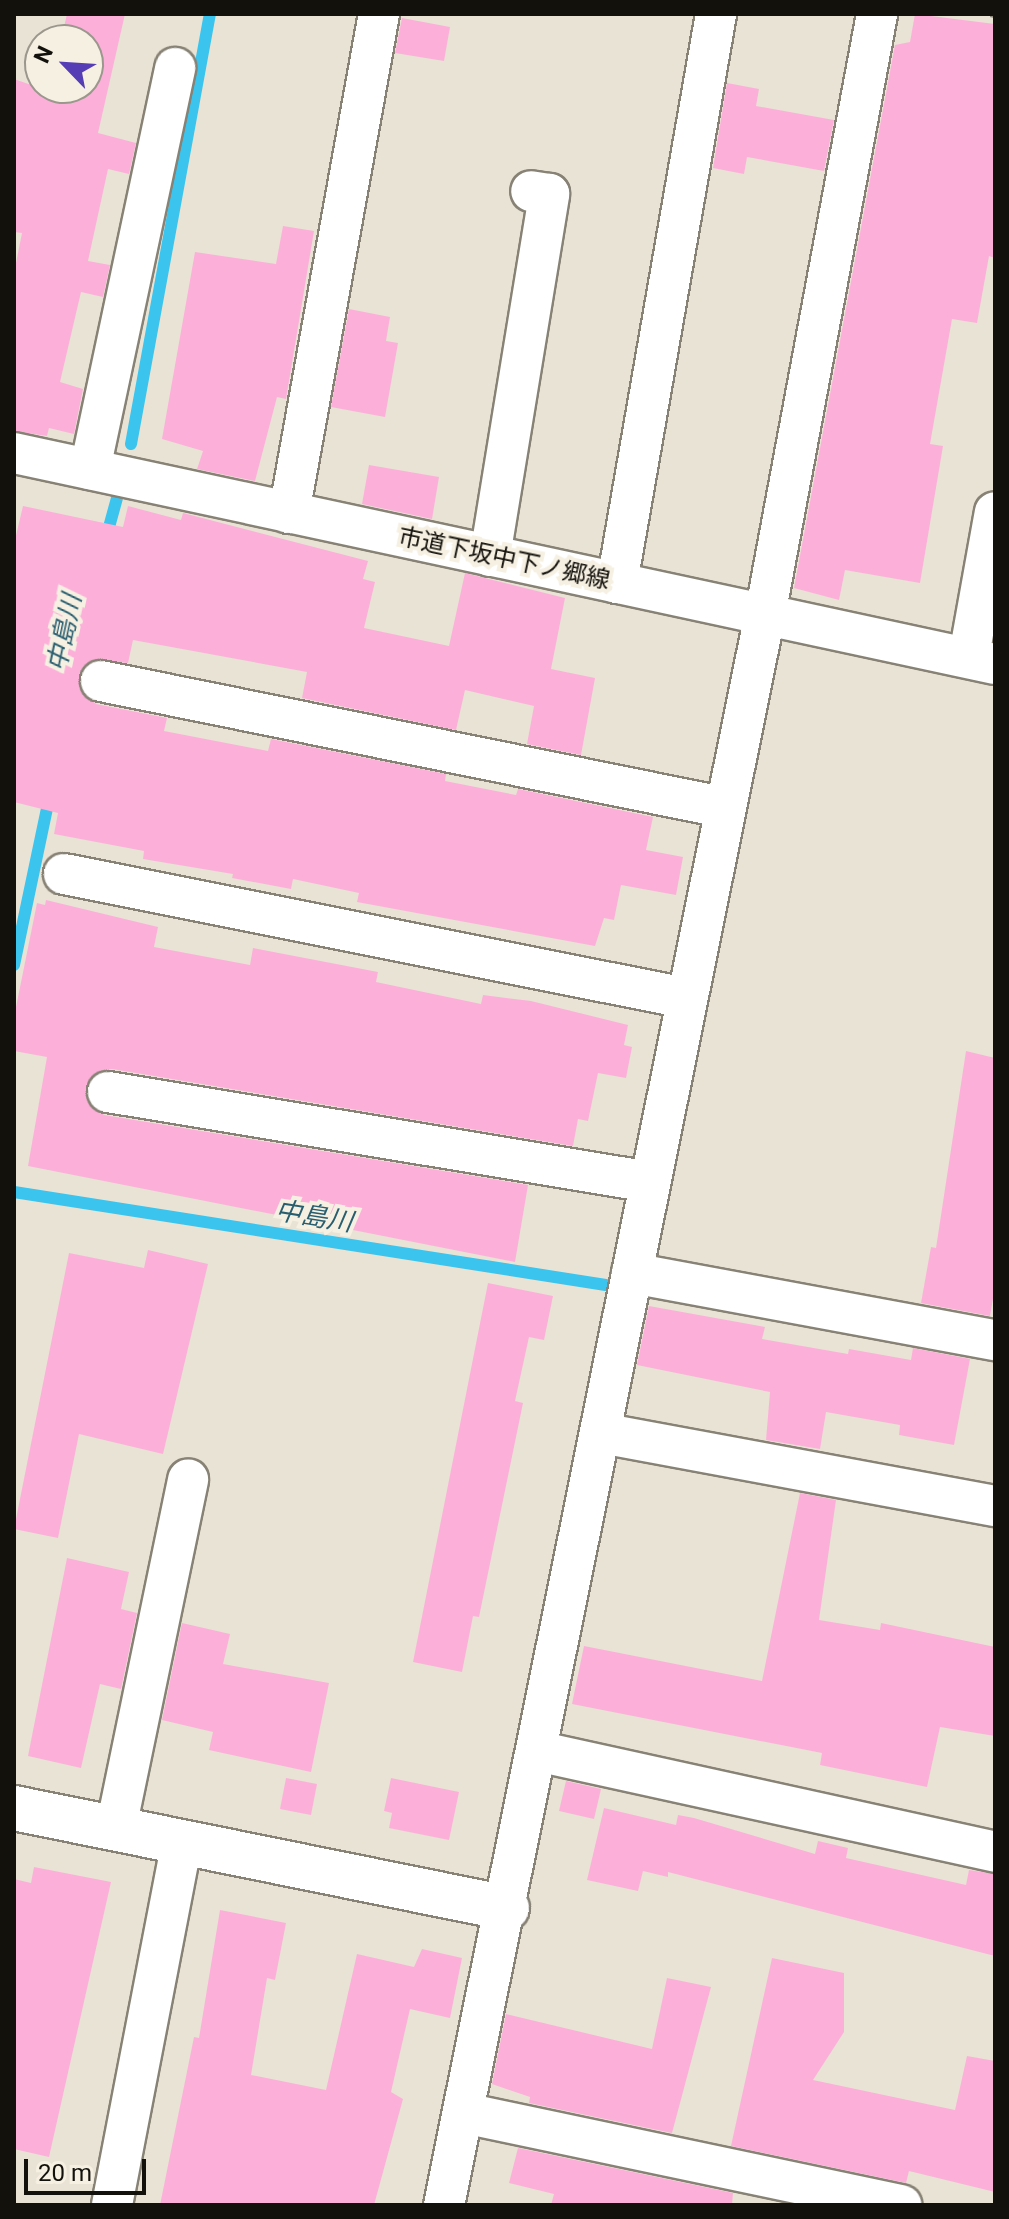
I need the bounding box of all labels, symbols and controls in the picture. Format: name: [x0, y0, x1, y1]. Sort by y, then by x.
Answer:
north arrow: [24, 24, 104, 104]
text: N: [29, 42, 58, 67]
street label: 市道下坂中下ノ郷線: [395, 522, 613, 596]
water label: 中島川: [42, 592, 88, 674]
water label: 中島川: [273, 1195, 355, 1239]
scale bar: [28, 2143, 150, 2193]
text: 20 m: [38, 2159, 92, 2187]

